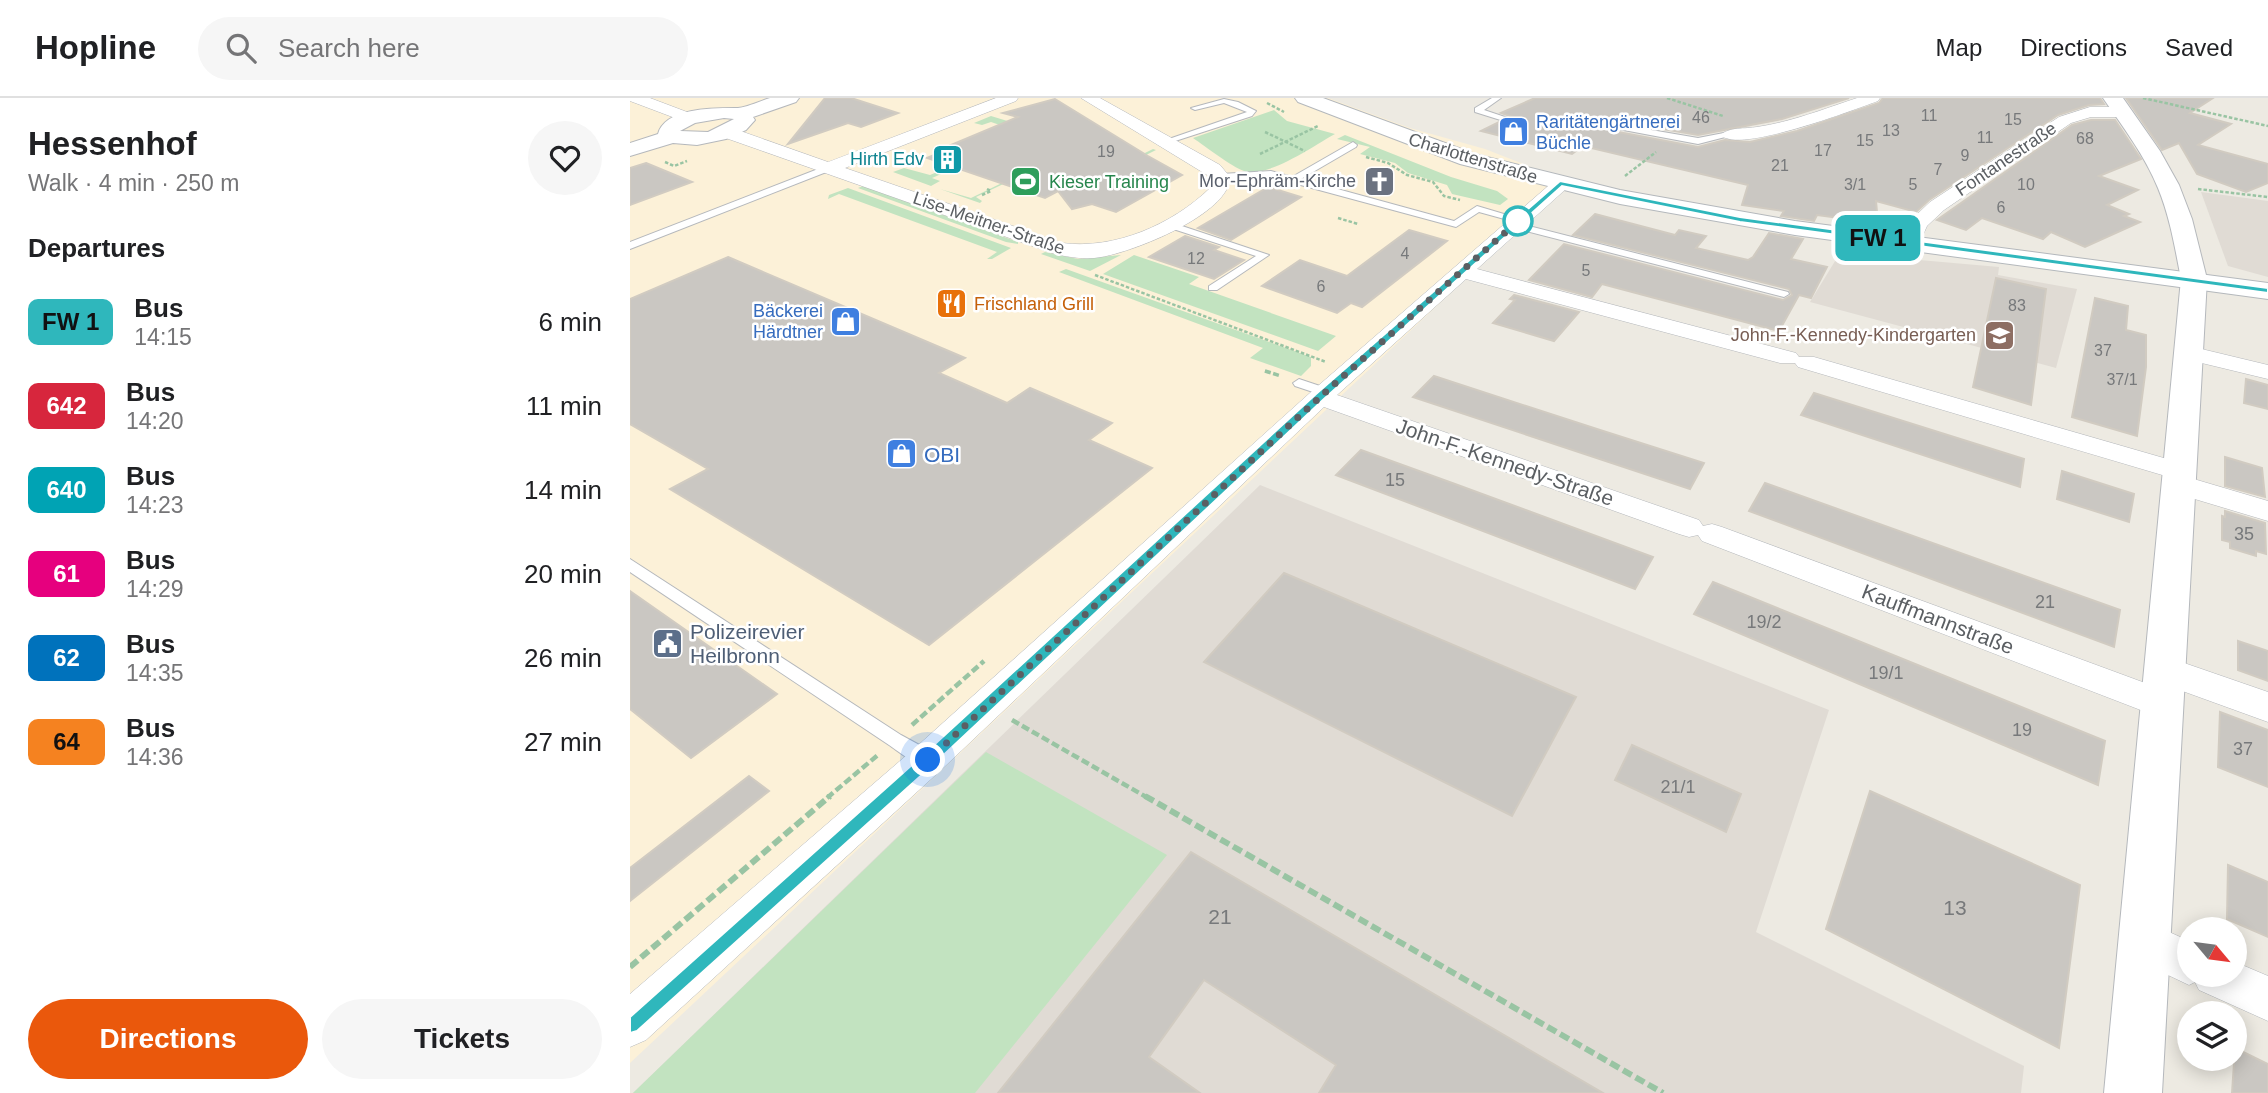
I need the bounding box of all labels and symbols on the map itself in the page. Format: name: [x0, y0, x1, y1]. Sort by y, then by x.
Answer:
house number: 11: [1921, 107, 1937, 124]
house number: 46: [1692, 109, 1710, 126]
house number: 15: [2004, 111, 2022, 128]
place label: Raritätengärtnerei Büchle: [1536, 112, 1680, 153]
shop icon: Raritätengärtnerei Büchle: [1496, 115, 1530, 149]
street label: Fontanestraße: [1952, 118, 2060, 200]
house number: 13: [1882, 122, 1900, 139]
street label: Charlottenstraße: [1406, 129, 1540, 187]
house number: 11: [1977, 129, 1993, 146]
house number: 68: [2076, 130, 2094, 147]
house number: 15: [1856, 132, 1874, 149]
building icon: Hirth Edv: [930, 142, 964, 176]
house number: 17: [1814, 142, 1832, 159]
house number: 19: [1097, 143, 1115, 160]
house number: 9: [1961, 147, 1970, 164]
place label: Hirth Edv: [850, 149, 924, 169]
house number: 21: [1771, 157, 1789, 174]
house number: 7: [1934, 161, 1943, 178]
church icon: Mor-Ephräm-Kirche: [1362, 164, 1396, 198]
sports icon: Kieser Training: [1009, 165, 1043, 199]
place label: Mor-Ephräm-Kirche: [1199, 171, 1356, 191]
place label: Kieser Training: [1049, 172, 1169, 192]
house number: 3/1: [1844, 176, 1866, 193]
house number: 5: [1909, 176, 1918, 193]
house number: 10: [2017, 176, 2035, 193]
street label: Lise-Meitner-Straße: [911, 188, 1067, 258]
house number: 6: [1997, 199, 2006, 216]
unlabelled marker: [1503, 206, 1533, 236]
line badge: FW 1: [1829, 215, 1927, 261]
house number: 4: [1401, 245, 1410, 262]
house number: 12: [1187, 250, 1205, 267]
house number: 5: [1582, 262, 1591, 279]
house number: 6: [1317, 278, 1326, 295]
restaurant icon: Frischland Grill: [934, 287, 968, 321]
place label: Frischland Grill: [974, 294, 1094, 314]
house number: 83: [2008, 297, 2026, 314]
place label: Bäckerei Härdtner: [753, 301, 823, 342]
shop icon: Bäckerei Härdtner: [829, 304, 863, 338]
school or university icon: John-F.-Kennedy-Kindergarten: [1982, 318, 2016, 352]
place label: John-F.-Kennedy-Kindergarten: [1731, 325, 1976, 345]
house number: 37: [2094, 342, 2112, 359]
house number: 37/1: [2106, 371, 2138, 388]
street label: John-F.-Kennedy-Straße: [1393, 414, 1617, 510]
shop icon: OBI: [884, 437, 918, 471]
place label: OBI: [924, 443, 960, 466]
house number: 15: [1385, 470, 1405, 490]
house number: 35: [2234, 524, 2254, 544]
street label: Kauffmannstraße: [1859, 579, 2017, 659]
house number: 21: [2035, 592, 2055, 612]
house number: 19/2: [1746, 612, 1782, 632]
place label: Polizeirevier Heilbronn: [690, 620, 804, 667]
public building icon: Polizeirevier Heilbronn: [650, 626, 684, 660]
house number: 19/1: [1868, 663, 1904, 683]
house number: 19: [2012, 720, 2032, 740]
house number: 37: [2233, 739, 2253, 759]
your location: [910, 742, 945, 777]
house number: 21/1: [1660, 777, 1696, 797]
house number: 13: [1943, 896, 1967, 919]
house number: 21: [1208, 905, 1232, 928]
north arrow: [2177, 917, 2247, 987]

